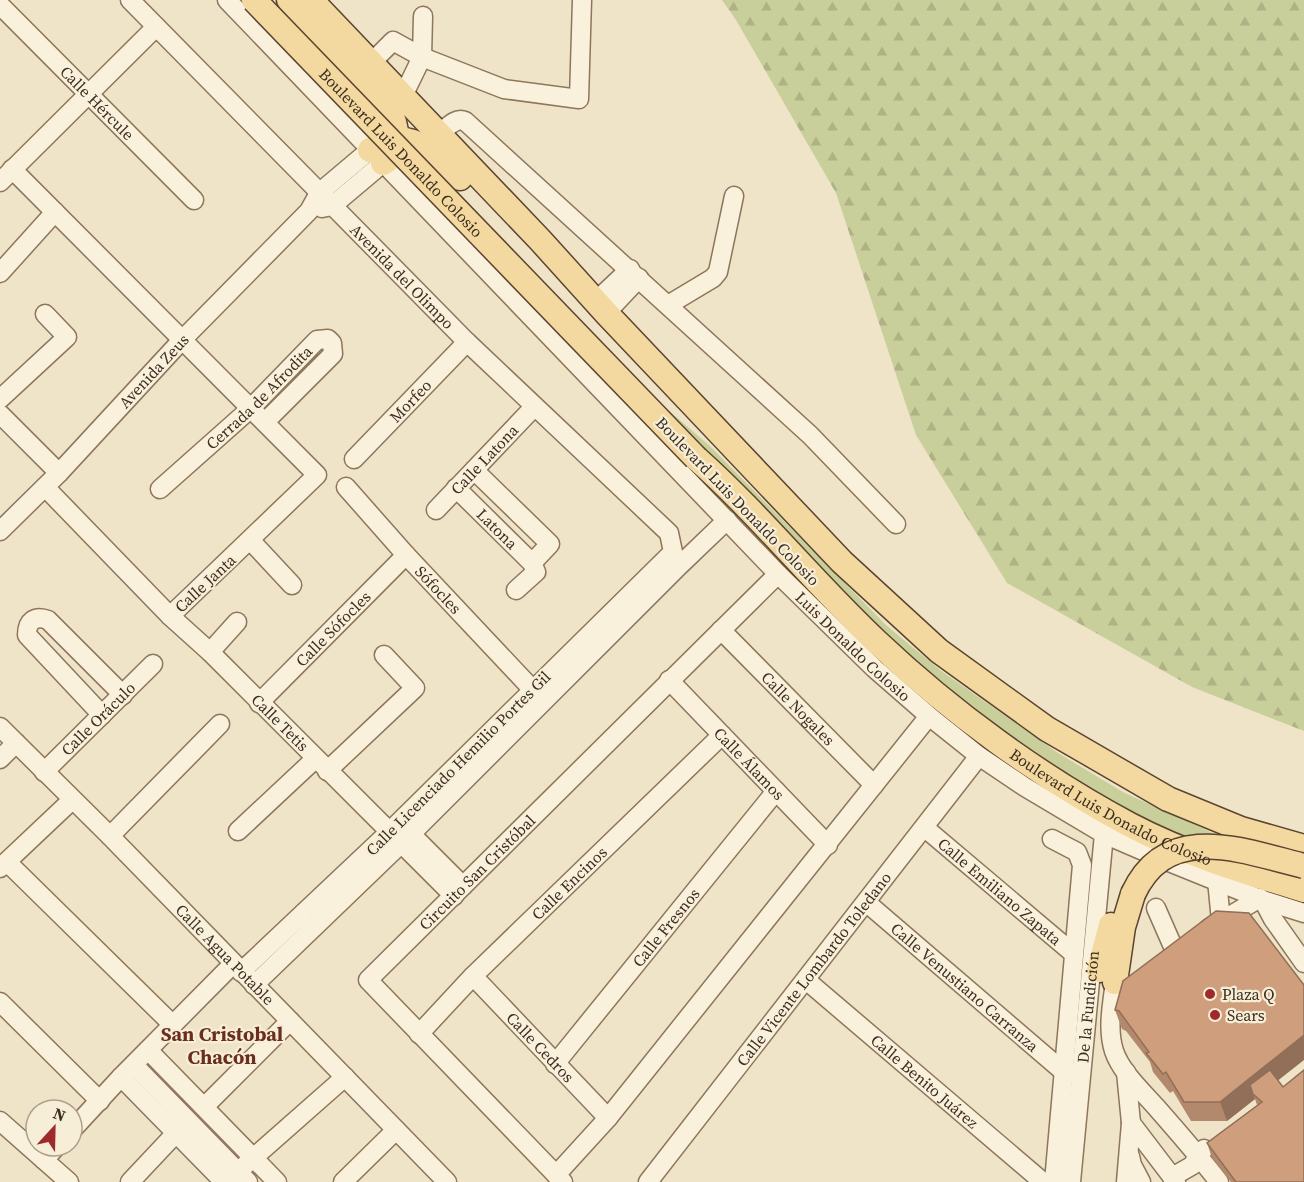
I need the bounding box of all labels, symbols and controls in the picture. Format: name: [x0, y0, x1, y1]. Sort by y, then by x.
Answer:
street label: Calle Hércule: [55, 61, 139, 145]
street label: Boulevard Luis Donaldo Colosio: [314, 63, 488, 242]
street label: Avenida del Olimpo: [345, 219, 459, 334]
street label: Avenida Zeus: [114, 329, 194, 413]
street label: Cerrada de Afrodita: [201, 340, 318, 454]
street label: Morfeo: [384, 374, 436, 427]
street label: Boulevard Luis Donaldo Colosio: [651, 412, 825, 590]
street label: Calle Latona: [446, 419, 524, 499]
street label: Latona: [472, 504, 523, 555]
street label: Calle Janta: [170, 548, 241, 617]
street label: Sófocles: [410, 561, 467, 618]
street label: Calle Sófocles: [290, 586, 376, 671]
street label: Luis Donaldo Colosio: [791, 586, 916, 706]
street label: Calle Licenciado Hemilio Portes Gil: [361, 666, 555, 860]
street label: Calle Nogales: [757, 666, 840, 750]
street label: Calle Oráculo: [56, 677, 140, 760]
street label: Calle Tetis: [247, 689, 314, 756]
street label: Calle Álamos: [709, 722, 790, 805]
street label: Boulevard Luis Donaldo Colosio: [1006, 743, 1215, 870]
street label: Circuito San Cristóbal: [414, 810, 540, 935]
street label: Calle Emiliano Zapata: [933, 833, 1067, 951]
street label: Calle Encinos: [527, 841, 612, 925]
street label: Calle Vicente Lombardo Toledano: [731, 867, 896, 1071]
street label: Calle Fresnos: [627, 883, 704, 971]
street label: Calle Agua Potable: [171, 899, 280, 1010]
street label: Calle Venustiano Carranza: [886, 917, 1044, 1057]
street label: De la Fundición: [1071, 949, 1104, 1064]
place label: Plaza Q: [1222, 983, 1275, 1005]
marker: Plaza Q: [1203, 987, 1217, 1001]
place label: Sears: [1227, 1004, 1265, 1026]
street label: Calle Cedros: [502, 1007, 579, 1087]
marker: Sears: [1208, 1008, 1222, 1022]
district label: San Cristobal Chacón: [161, 1020, 283, 1071]
street label: Calle Benito Juárez: [866, 1029, 983, 1133]
north arrow: [24, 1098, 84, 1158]
text: N: [50, 1102, 69, 1127]

